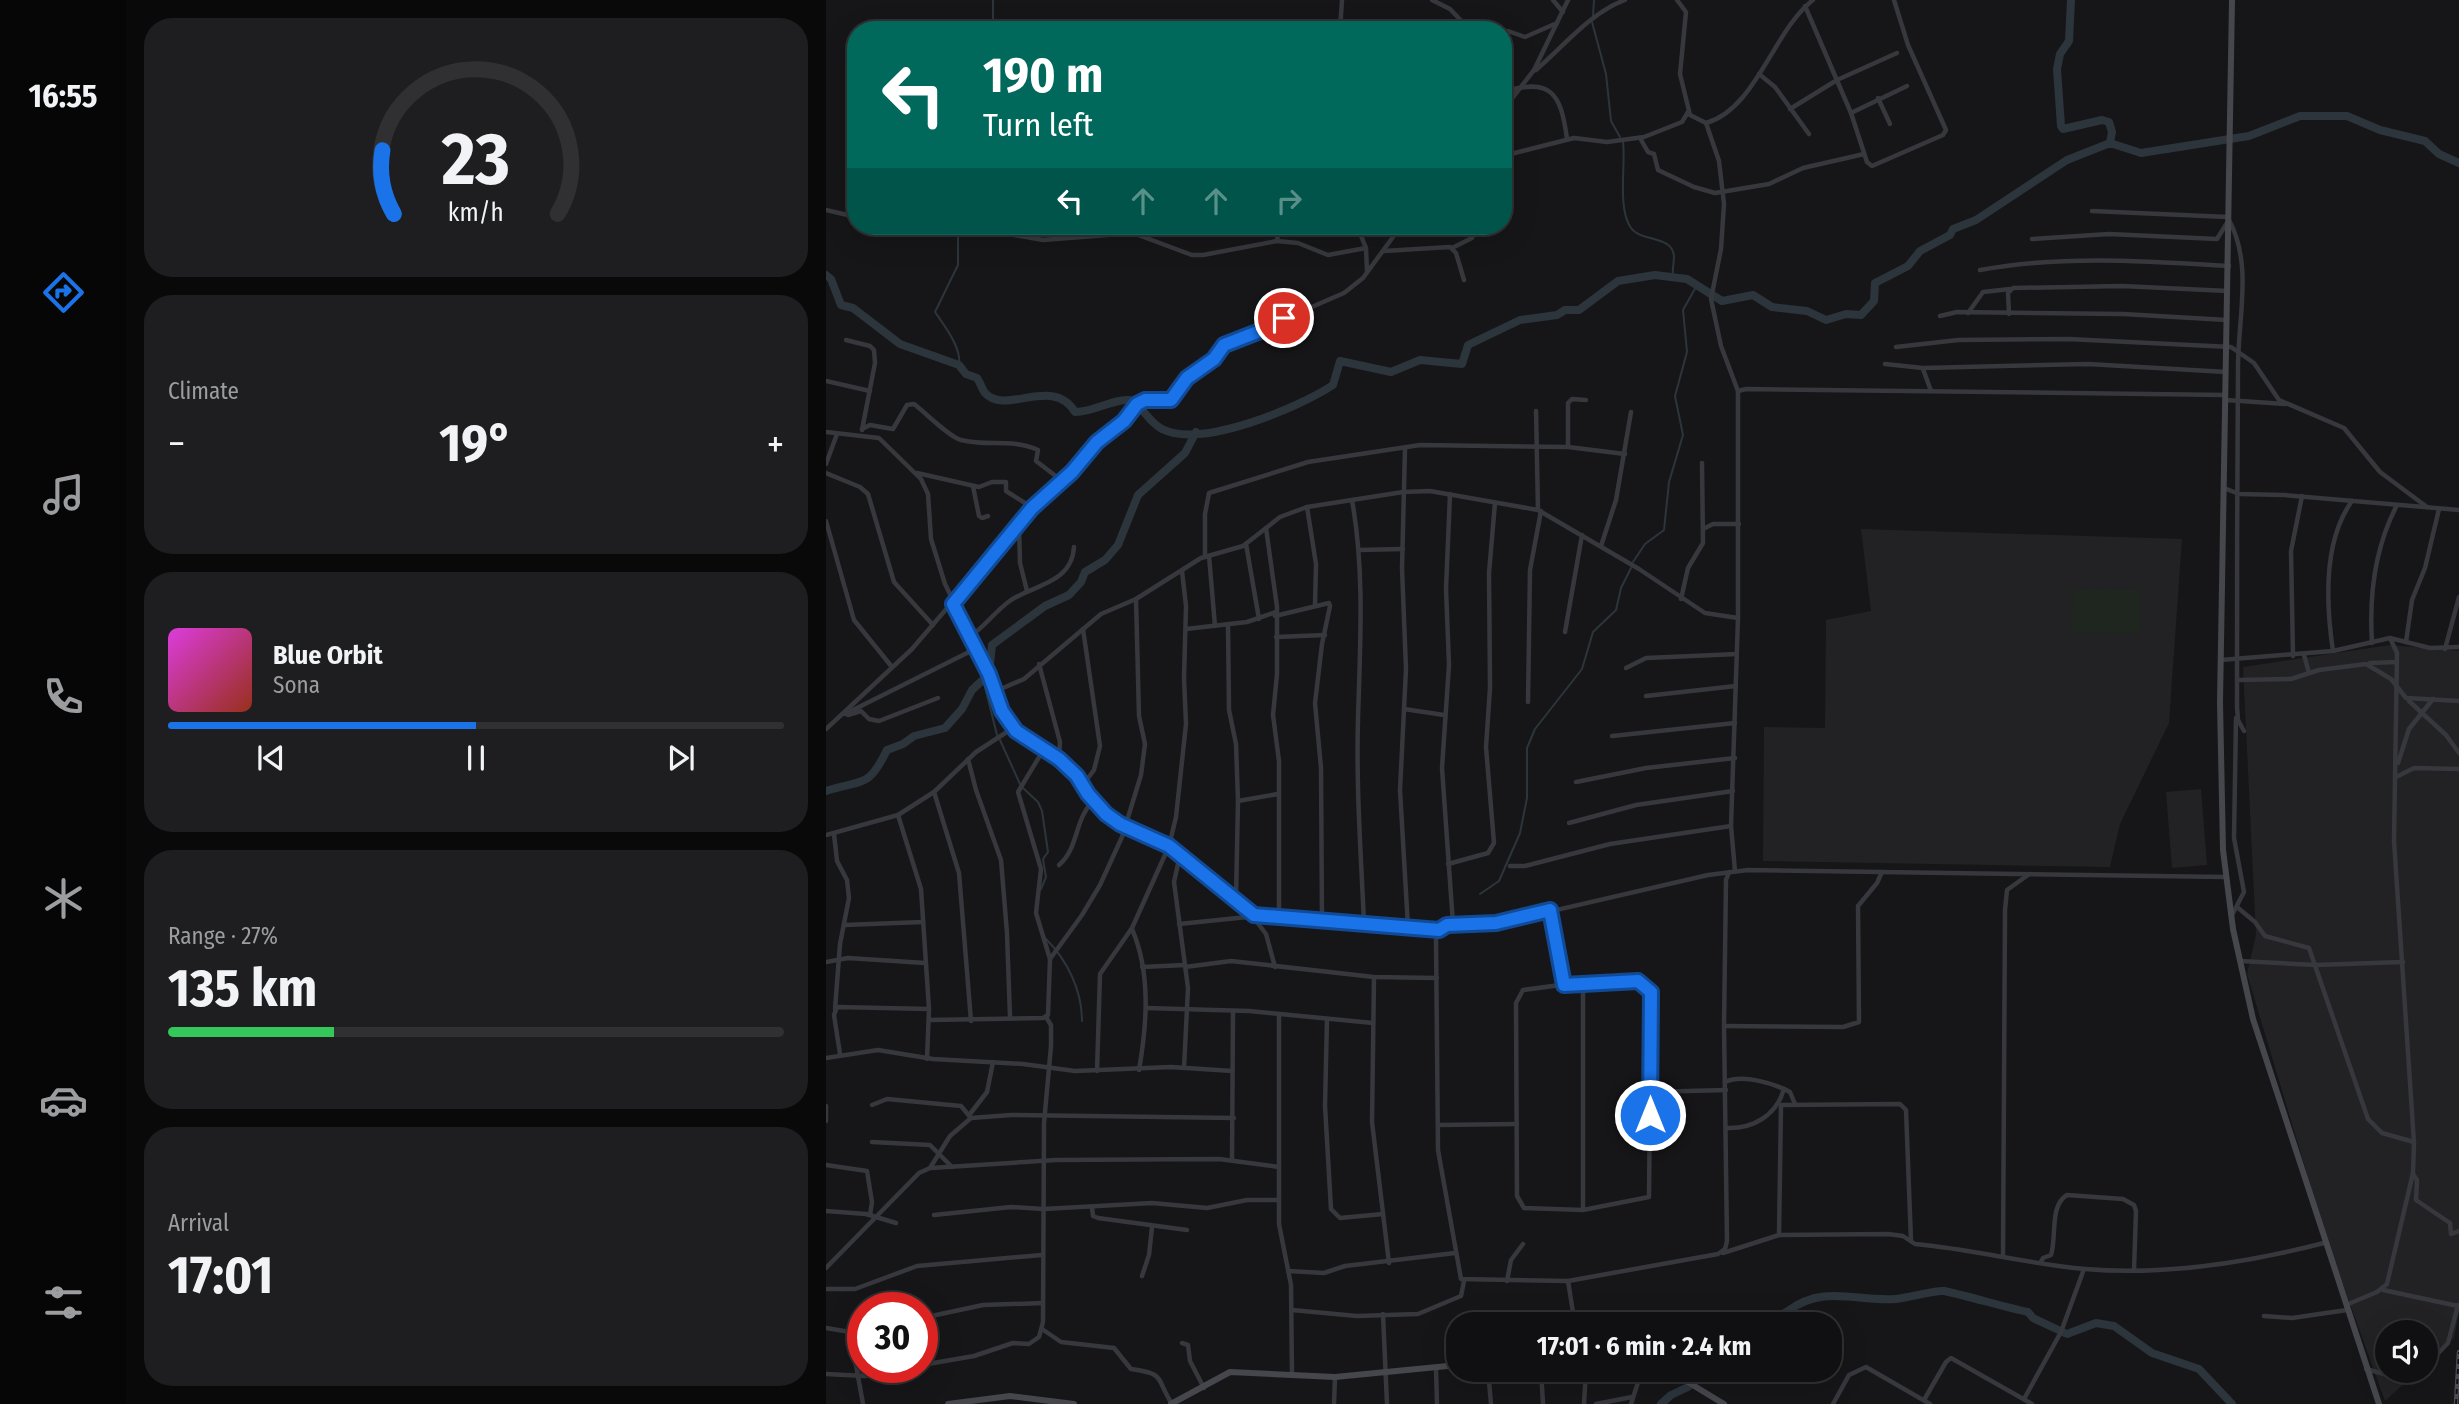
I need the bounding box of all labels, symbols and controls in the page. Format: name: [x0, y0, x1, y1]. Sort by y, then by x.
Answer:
text: 190 m: [983, 46, 1103, 105]
icon: left: [868, 49, 959, 140]
text: 16:55: [28, 77, 98, 115]
text: Turn left: [983, 106, 1093, 144]
text: 23: [441, 116, 510, 203]
icon: left: [1051, 182, 1089, 220]
icon: ahead: [1124, 182, 1162, 220]
icon: ahead: [1197, 182, 1235, 220]
icon: right: [1270, 182, 1308, 220]
text: km/h: [448, 197, 504, 227]
icon: directions: [39, 268, 88, 317]
pin: [1254, 288, 1314, 348]
icon: arrive: [1265, 299, 1303, 337]
text: Climate: [168, 377, 239, 405]
text: 19°: [439, 412, 513, 475]
text: −: [168, 421, 185, 467]
text: +: [767, 421, 784, 467]
icon: music: [39, 470, 88, 519]
text: Blue Orbit: [273, 640, 383, 671]
text: Sona: [273, 671, 320, 699]
icon: phone: [39, 672, 88, 721]
icon: previous: [252, 739, 290, 777]
icon: pause: [457, 739, 495, 777]
icon: next: [662, 739, 700, 777]
icon: climate: [39, 874, 88, 923]
text: Range · 27%: [168, 922, 278, 950]
text: 135 km: [168, 957, 317, 1020]
icon: car: [39, 1076, 88, 1125]
position arrow: [1613, 1078, 1687, 1152]
text: Arrival: [168, 1209, 229, 1237]
text: 17:01: [168, 1244, 273, 1307]
icon: filters: [39, 1278, 88, 1327]
speed limit sign: 30: [847, 1292, 938, 1383]
map controls: [2375, 1320, 2438, 1383]
button: sound: [2375, 1320, 2438, 1383]
text: 17:01 · 6 min · 2.4 km: [1537, 1331, 1751, 1362]

